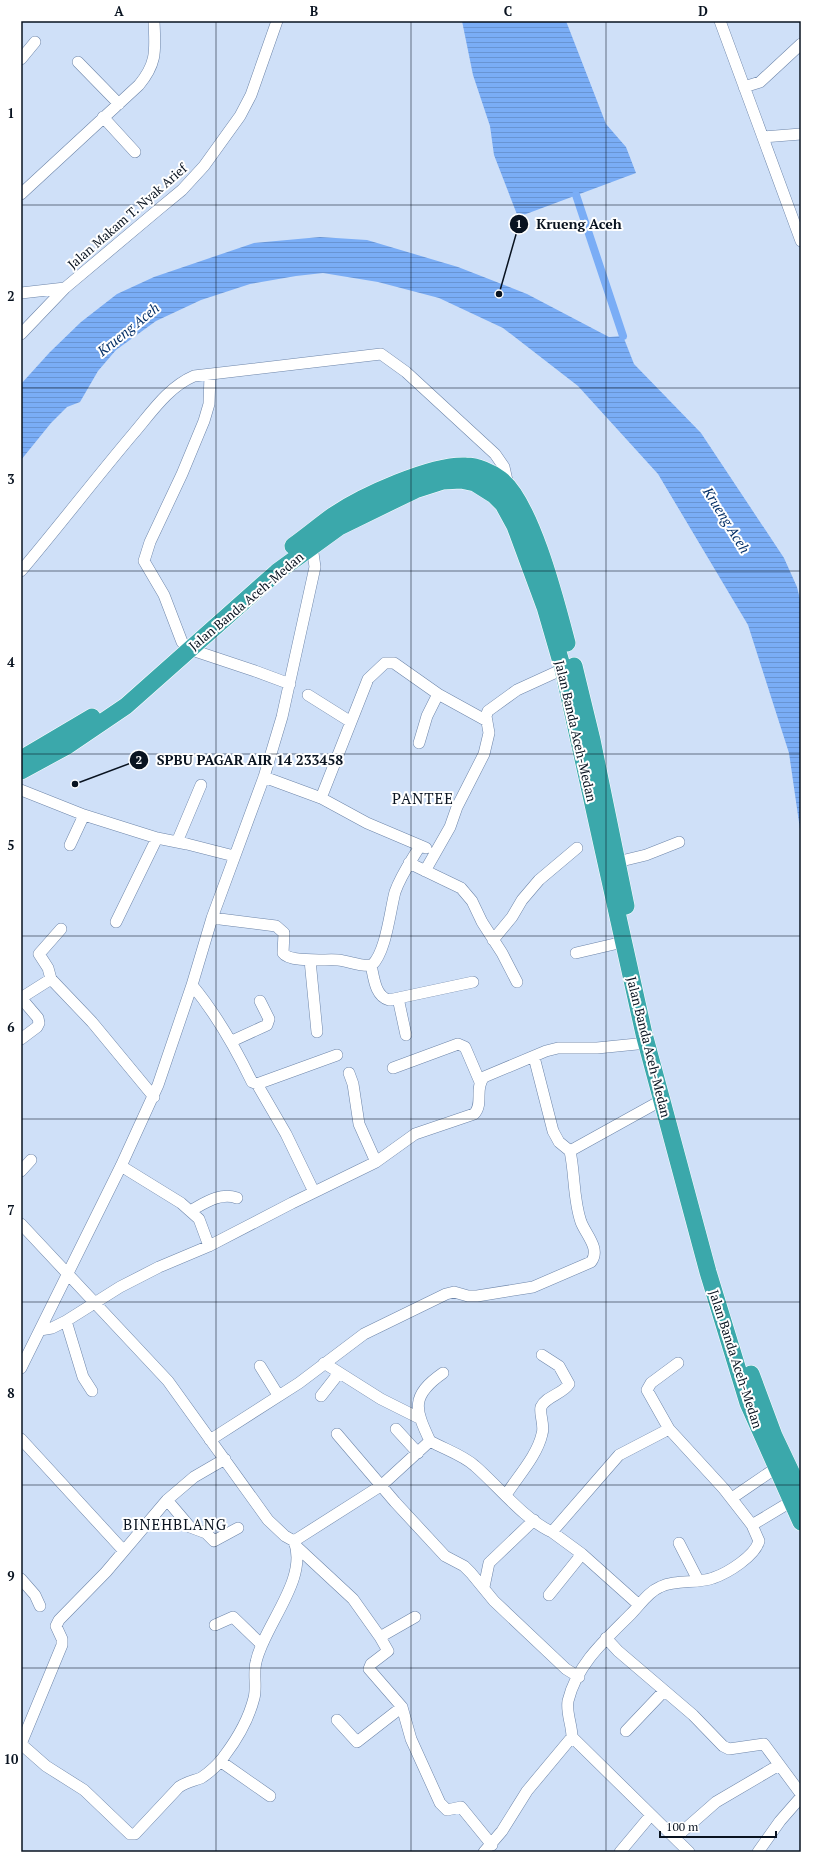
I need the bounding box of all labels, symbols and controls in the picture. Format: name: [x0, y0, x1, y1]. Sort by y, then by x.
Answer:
text: A: [114, 2, 124, 20]
text: B: [310, 2, 318, 20]
text: C: [504, 2, 512, 20]
text: D: [698, 2, 708, 20]
text: 1: [7, 104, 15, 122]
street label: Jalan Makam T. Nyak Arief: [64, 158, 192, 273]
callout: Krueng Aceh: [509, 211, 630, 237]
text: Krueng Aceh: [536, 214, 622, 233]
text: 1: [516, 216, 522, 231]
text: 2: [7, 287, 15, 305]
water label: Krueng Aceh: [92, 298, 163, 361]
text: 3: [7, 470, 15, 488]
water label: Krueng Aceh: [699, 482, 755, 557]
street label: Jalan Banda Aceh-Medan: [185, 547, 307, 654]
text: 4: [7, 653, 15, 671]
street label: Jalan Banda Aceh-Medan: [551, 659, 601, 804]
callout: SPBU PAGAR AIR 14 233458: [129, 747, 351, 773]
text: SPBU PAGAR AIR 14 233458: [157, 750, 343, 769]
text: 2: [136, 752, 143, 767]
district label: PANTEE: [392, 788, 454, 808]
text: 5: [7, 836, 15, 854]
street label: Jalan Banda Aceh-Medan: [623, 975, 675, 1120]
text: 6: [7, 1018, 15, 1036]
text: 7: [7, 1201, 15, 1219]
street label: Jalan Banda Aceh-Medan: [705, 1287, 767, 1431]
text: 8: [7, 1384, 15, 1402]
district label: BINEHBLANG: [123, 1514, 227, 1534]
text: 9: [7, 1567, 15, 1585]
text: 10: [4, 1750, 19, 1768]
scale bar: [660, 1813, 776, 1839]
text: 100 m: [666, 1819, 699, 1834]

